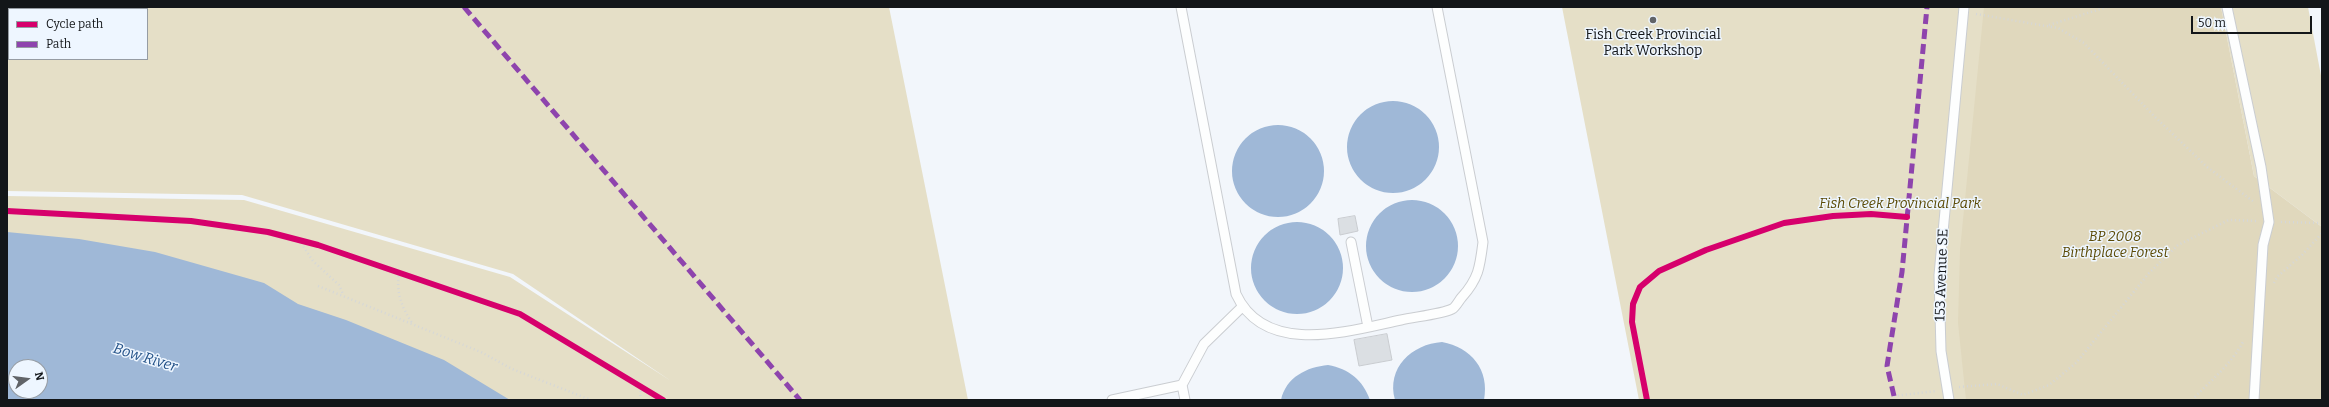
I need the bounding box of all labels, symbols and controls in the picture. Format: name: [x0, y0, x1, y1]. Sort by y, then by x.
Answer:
legend: [8, 8, 148, 60]
scale bar: [2193, 8, 2314, 34]
marker: Fish Creek Provincial Park Workshop: [1648, 15, 1658, 25]
text: 50 m: [2198, 16, 2226, 30]
text: Cycle path: [46, 17, 103, 31]
place label: Fish Creek Provincial Park Workshop: [1585, 27, 1721, 60]
text: Path: [46, 37, 71, 51]
park label: Fish Creek Provincial Park: [1819, 196, 1981, 212]
street label: 153 Avenue SE: [1932, 228, 1952, 322]
park label: BP 2008 Birthplace Forest: [2062, 229, 2168, 262]
water label: Bow River: [111, 340, 179, 376]
north arrow: [8, 359, 48, 399]
text: N: [32, 371, 46, 382]

